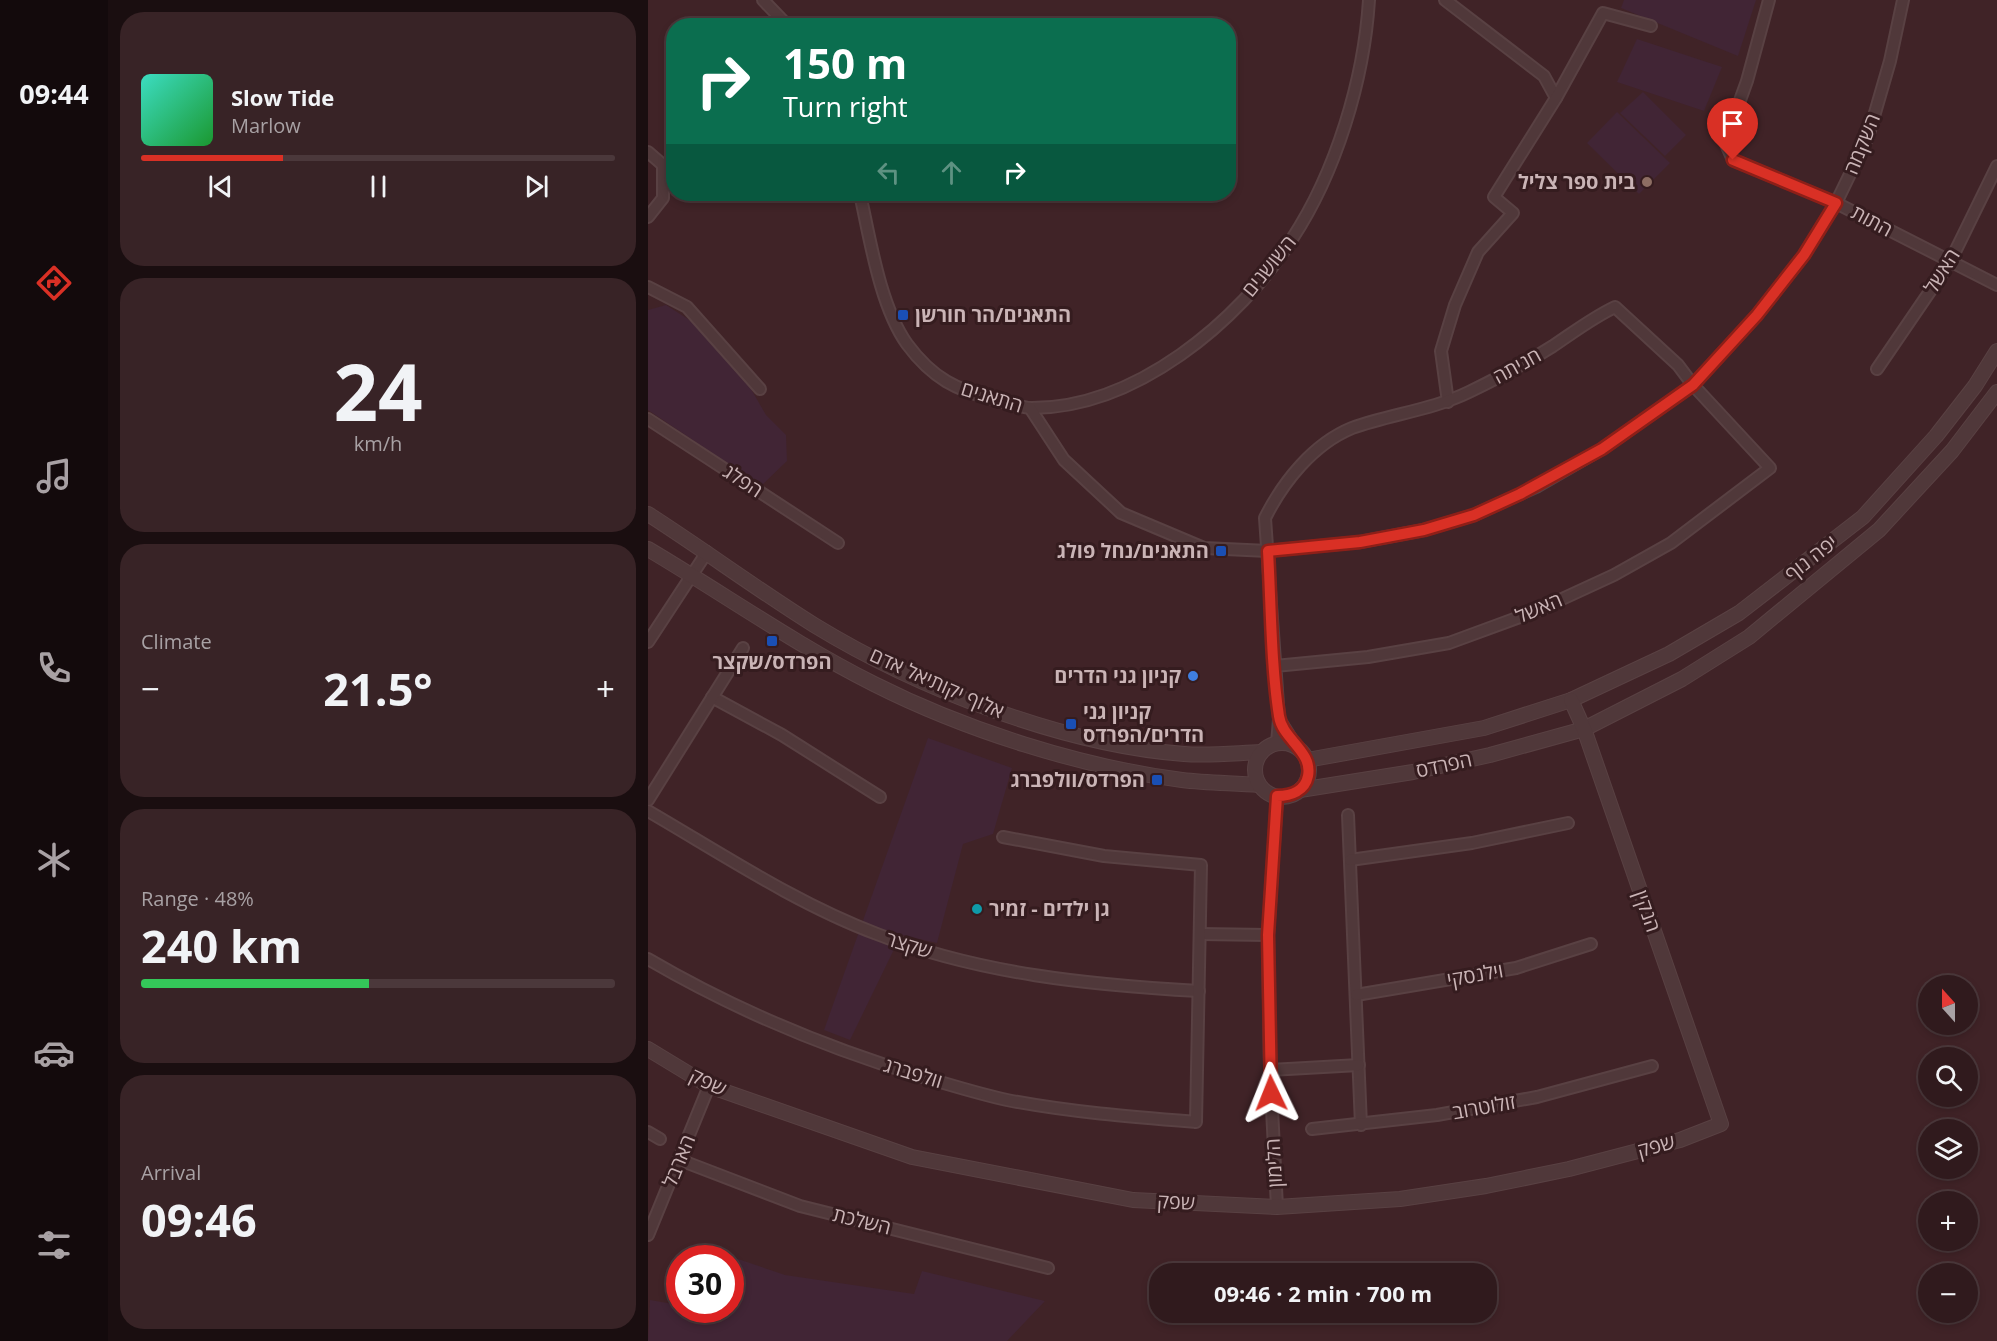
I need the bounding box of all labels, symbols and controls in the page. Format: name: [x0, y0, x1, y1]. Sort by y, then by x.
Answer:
text: 150 m: [783, 34, 907, 91]
icon: right: [684, 42, 762, 120]
text: 09:44: [19, 75, 89, 112]
text: Slow Tide: [231, 82, 334, 112]
text: Turn right: [783, 88, 908, 125]
pin: [1707, 98, 1758, 160]
icon: arrive: [1716, 107, 1749, 140]
street label: השקמה: [1837, 109, 1886, 178]
text: Marlow: [231, 112, 301, 139]
icon: left: [872, 156, 905, 189]
icon: ahead: [935, 156, 968, 189]
icon: right: [998, 156, 1031, 189]
place label: בית ספר צליל: [1518, 168, 1635, 195]
icon: previous: [204, 170, 237, 203]
icon: pause: [362, 170, 395, 203]
icon: next: [520, 170, 553, 203]
marker: בית ספר צליל: [1640, 175, 1654, 189]
street label: התות: [1847, 199, 1898, 243]
street label: השושנים: [1236, 229, 1302, 302]
street label: האשל: [1917, 243, 1966, 298]
icon: directions: [33, 262, 75, 304]
place label: התאנים/הר חורשן: [915, 301, 1071, 328]
marker: התאנים/הר חורשן: [896, 308, 910, 322]
text: 24: [333, 338, 423, 444]
street label: חניתה: [1488, 341, 1546, 390]
street label: התאנים: [958, 374, 1026, 419]
text: km/h: [354, 430, 402, 457]
icon: music: [33, 455, 75, 497]
street label: הפלג: [718, 458, 768, 503]
street label: יפה נוף: [1779, 528, 1843, 587]
place label: התאנים/נחל פולג: [1057, 537, 1209, 564]
marker: התאנים/נחל פולג: [1214, 544, 1228, 558]
street label: האשל: [1511, 586, 1566, 629]
text: Climate: [141, 628, 212, 655]
marker: הפרדס/שקצר: [765, 634, 779, 648]
street label: אלוף יקותיאל אדם: [866, 641, 1009, 724]
icon: phone: [33, 647, 75, 689]
place label: הפרדס/שקצר: [712, 648, 832, 675]
text: 21.5°: [323, 658, 433, 719]
place label: קניון גני הדרים: [1054, 662, 1181, 689]
text: −: [141, 666, 160, 711]
text: +: [596, 666, 615, 711]
marker: קניון גני הדרים: [1186, 669, 1200, 683]
place label: קניון גני הדרים/הפרדס: [1083, 698, 1204, 748]
marker: קניון גני הדרים/הפרדס: [1064, 717, 1078, 731]
street label: הפרדס: [1413, 745, 1474, 784]
place label: הפרדס/וולפברג: [1010, 766, 1145, 793]
marker: הפרדס/וולפברג: [1150, 773, 1164, 787]
icon: climate: [33, 839, 75, 881]
text: Range · 48%: [141, 885, 254, 912]
street label: הנקין: [1628, 886, 1667, 935]
place label: גן ילדים - זמיר: [989, 895, 1110, 922]
marker: גן ילדים - זמיר: [970, 902, 984, 916]
text: 240 km: [141, 915, 302, 976]
street label: שקצר: [883, 925, 936, 964]
street label: וילנסקי: [1445, 956, 1505, 993]
north arrow: [1918, 975, 1978, 1035]
map controls: [1918, 975, 1978, 1323]
icon: car: [33, 1032, 75, 1074]
button: search: [1918, 1047, 1978, 1107]
street label: וולפברג: [880, 1051, 946, 1094]
street label: שפק: [685, 1061, 731, 1102]
position arrow: [1239, 1061, 1303, 1125]
street label: זולוטרוב: [1450, 1088, 1517, 1125]
button: layers: [1918, 1119, 1978, 1179]
street label: שפק: [1634, 1128, 1678, 1163]
street label: הארבל: [656, 1131, 701, 1191]
street label: הלימון: [1259, 1138, 1288, 1188]
text: Arrival: [141, 1159, 201, 1186]
street label: שפק: [1156, 1187, 1196, 1216]
text: 09:46: [141, 1189, 257, 1250]
button: +: [1918, 1191, 1978, 1251]
street label: השלכת: [830, 1200, 894, 1241]
icon: filters: [33, 1224, 75, 1266]
speed limit sign: 30: [666, 1245, 744, 1323]
button: −: [1918, 1263, 1978, 1323]
text: 09:46 · 2 min · 700 m: [1214, 1278, 1432, 1308]

